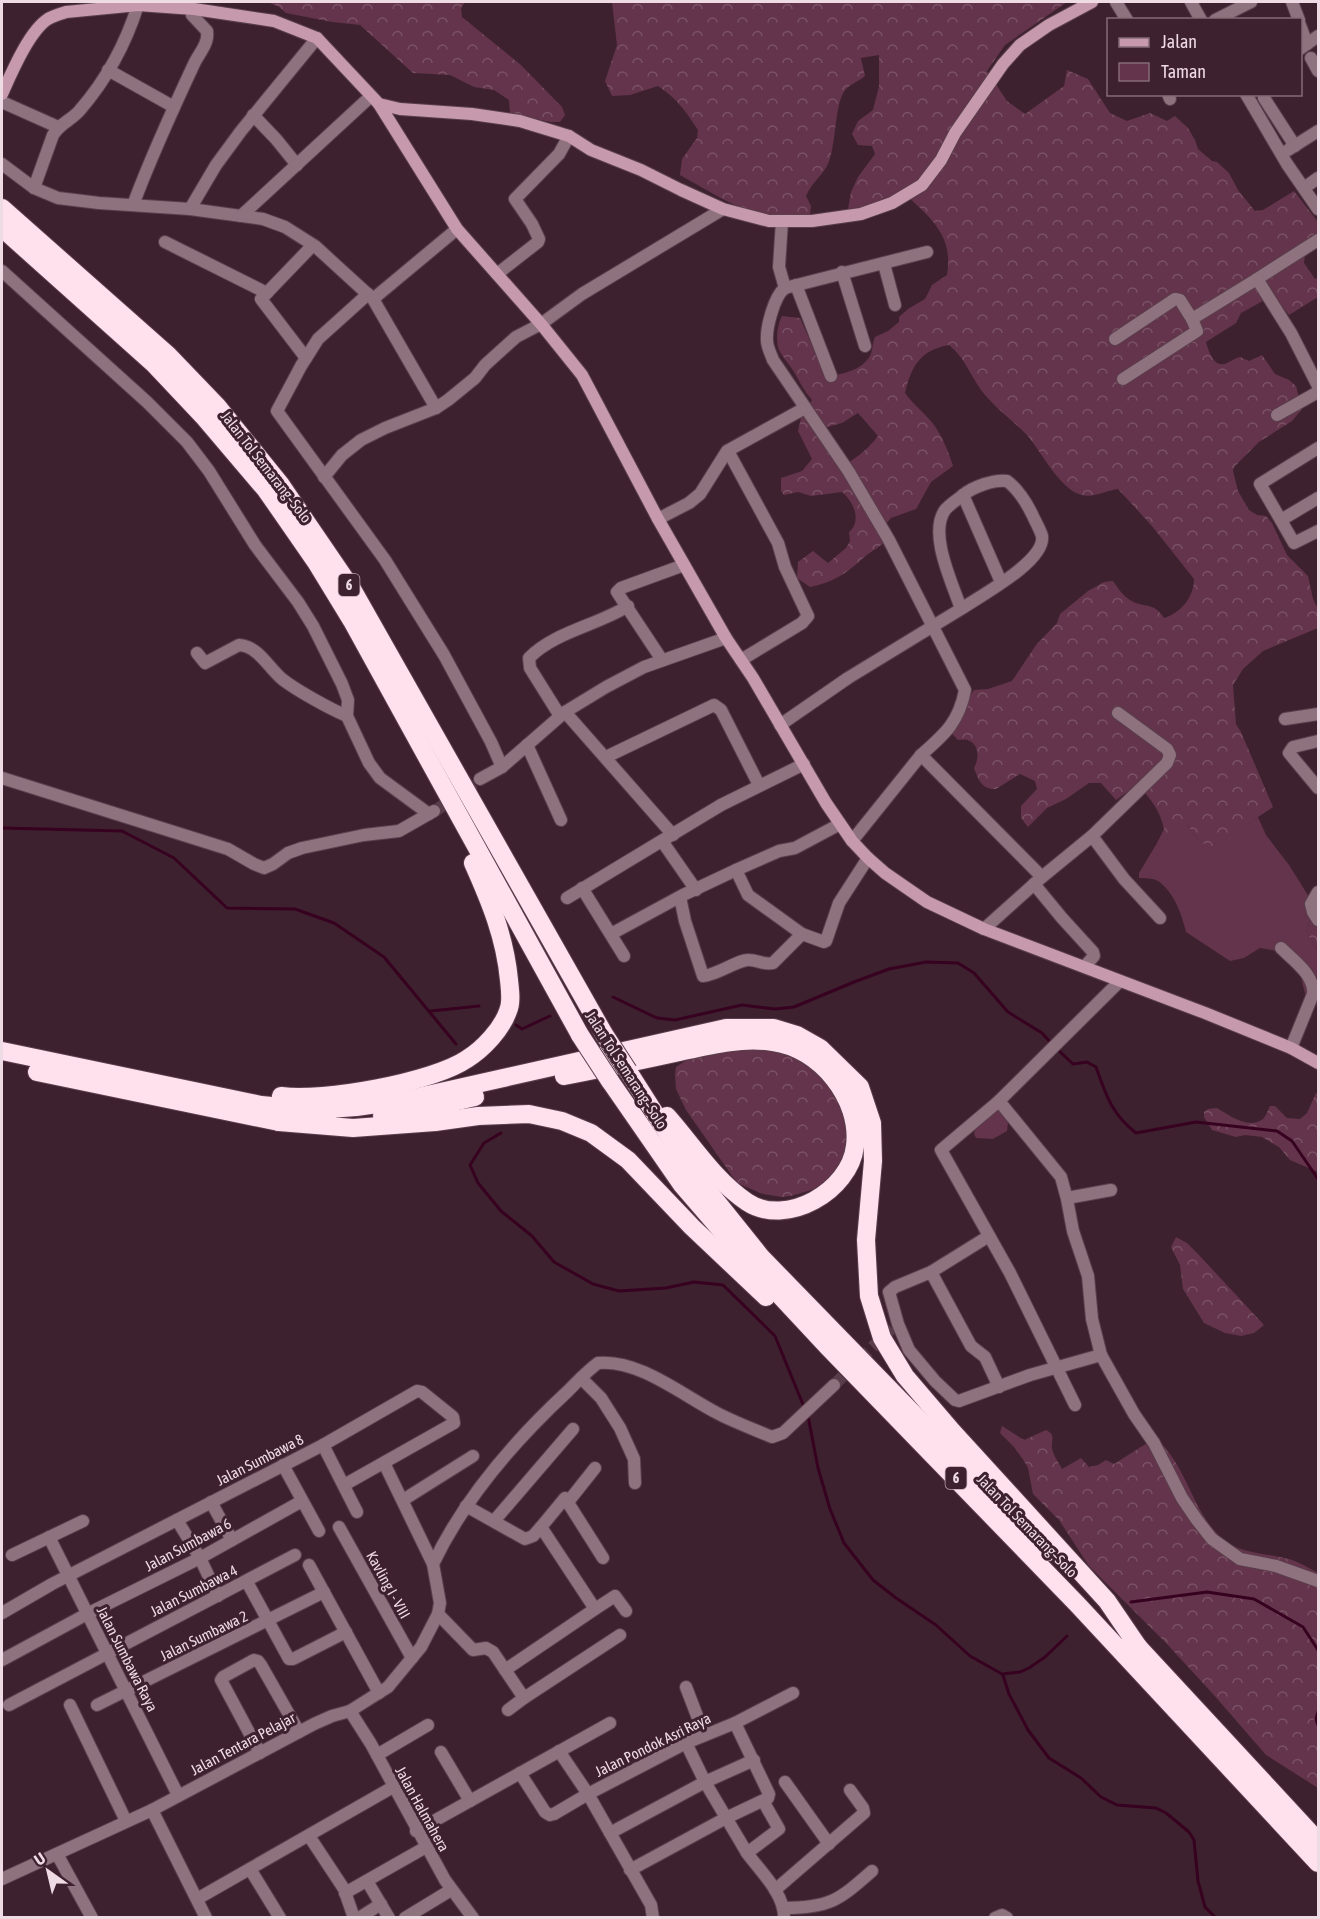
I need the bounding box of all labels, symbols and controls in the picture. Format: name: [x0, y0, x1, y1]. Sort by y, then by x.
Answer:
legend: [1107, 18, 1302, 96]
text: Jalan: [1161, 31, 1197, 52]
text: Taman: [1161, 61, 1206, 82]
street label: Jalan Tol Semarang–Solo: [218, 408, 315, 526]
road number: 6: [338, 574, 360, 596]
street label: Jalan Tol Semarang–Solo: [582, 1008, 671, 1132]
street label: Jalan Sumbawa 8: [213, 1430, 306, 1489]
road number: 6: [946, 1467, 966, 1489]
street label: Jalan Tol Semarang–Solo: [974, 1471, 1081, 1581]
street label: Jalan Sumbawa 6: [142, 1515, 234, 1574]
street label: Kavling I - VIII: [363, 1548, 414, 1621]
street label: Jalan Sumbawa 4: [147, 1561, 240, 1620]
street label: Jalan Sumbawa Raya: [94, 1603, 161, 1714]
street label: Jalan Sumbawa 2: [157, 1607, 250, 1664]
street label: Jalan Tentara Pelajar: [188, 1709, 299, 1778]
street label: Jalan Pondok Asri Raya: [592, 1709, 713, 1780]
street label: Jalan Halmahera: [392, 1763, 453, 1854]
north arrow: [18, 1841, 78, 1901]
text: U: [31, 1848, 49, 1869]

